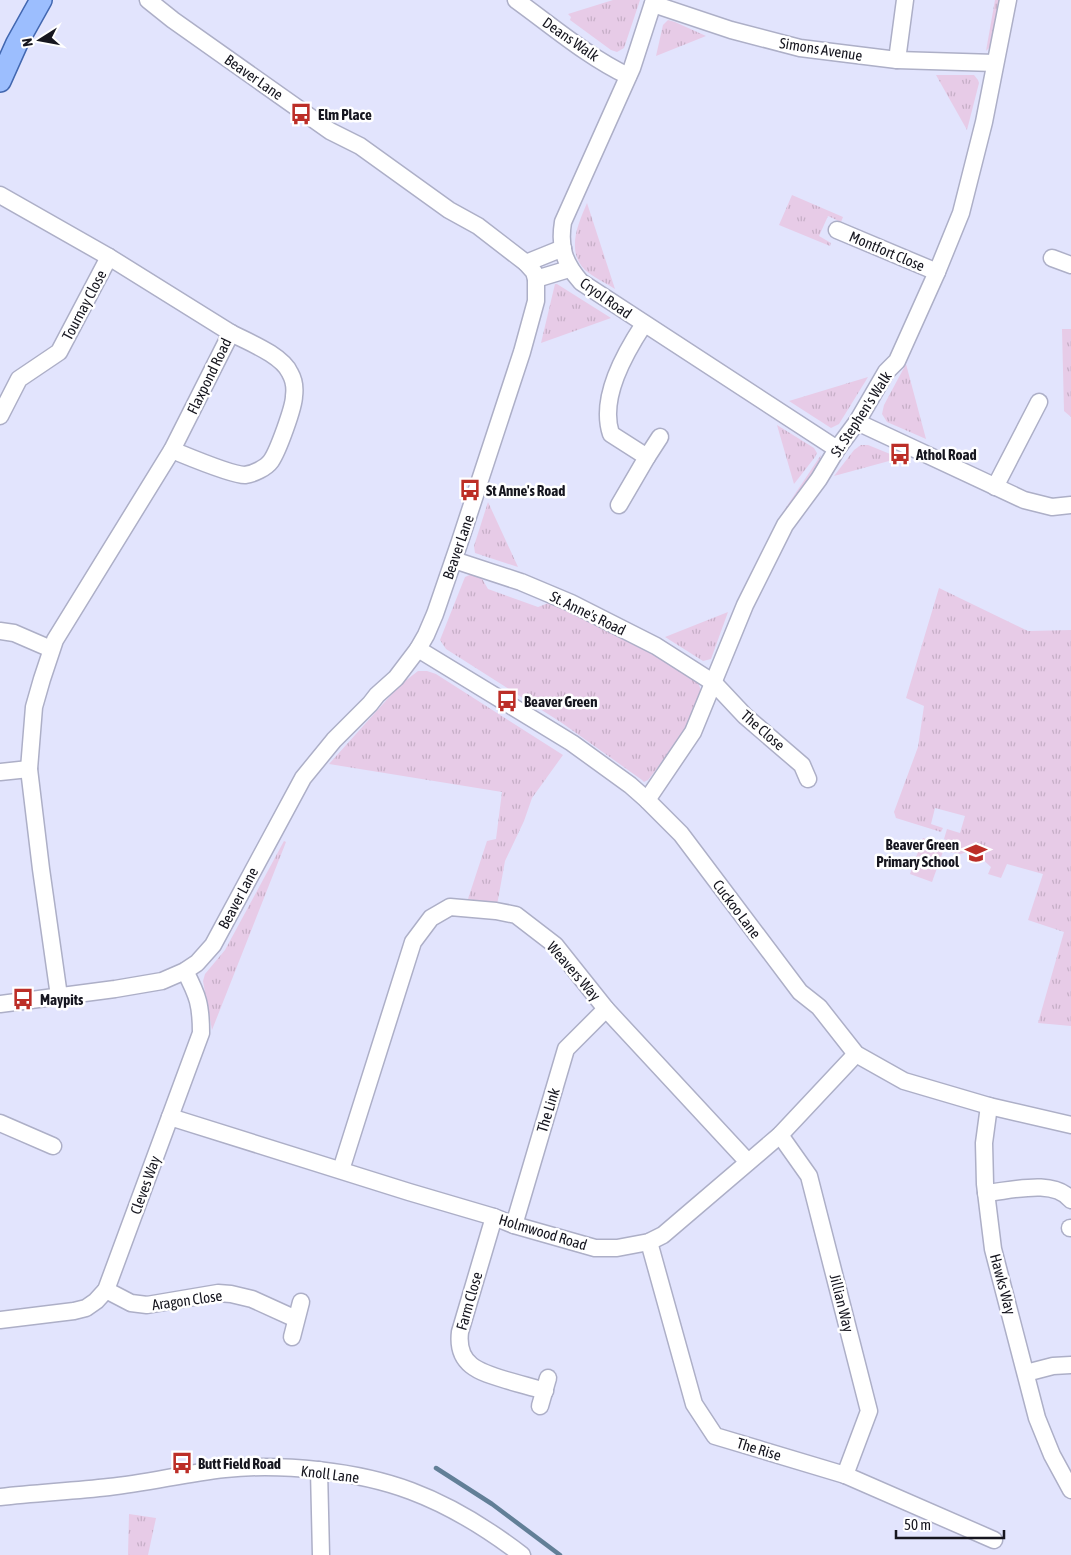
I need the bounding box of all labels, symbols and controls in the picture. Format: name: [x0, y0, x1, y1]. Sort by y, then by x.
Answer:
street label: Deans Walk: [540, 13, 603, 65]
north arrow: [15, 15, 65, 65]
street label: Simons Avenue: [778, 34, 864, 64]
text: N: [19, 37, 36, 48]
street label: Beaver Lane: [222, 51, 287, 103]
bus stop icon: Elm Place: [288, 101, 314, 127]
place label: Elm Place: [318, 106, 372, 123]
street label: Montfort Close: [847, 227, 927, 275]
street label: Tournay Close: [59, 267, 110, 343]
street label: Cryol Road: [577, 274, 635, 322]
street label: Flaxpond Road: [183, 335, 235, 417]
street label: St. Stephen's Walk: [827, 368, 895, 460]
bus stop icon: Athol Road: [887, 441, 913, 467]
place label: Athol Road: [915, 446, 977, 463]
bus stop icon: St Anne's Road: [457, 477, 483, 503]
place label: St Anne's Road: [486, 482, 565, 499]
street label: Beaver Lane: [439, 512, 477, 581]
street label: St. Anne's Road: [547, 587, 629, 639]
bus stop icon: Beaver Green: [494, 688, 520, 714]
place label: Beaver Green: [524, 693, 597, 710]
street label: The Close: [738, 706, 788, 754]
place label: Beaver Green Primary School: [876, 836, 960, 870]
school or university icon: Beaver Green Primary School: [963, 840, 989, 866]
street label: Beaver Lane: [215, 864, 261, 932]
street label: Cuckoo Lane: [709, 876, 765, 942]
street label: Weavers Way: [544, 938, 604, 1004]
bus stop icon: Maypits: [10, 986, 36, 1012]
place label: Maypits: [40, 991, 84, 1008]
street label: The Link: [533, 1085, 563, 1134]
street label: Cleves Way: [127, 1153, 163, 1217]
street label: Holmwood Road: [497, 1211, 589, 1253]
street label: Hawks Way: [987, 1252, 1019, 1316]
street label: Farm Close: [453, 1270, 485, 1332]
street label: Jillian Way: [827, 1272, 857, 1334]
street label: Aragon Close: [151, 1287, 223, 1313]
street label: The Rise: [735, 1434, 783, 1464]
bus stop icon: Butt Field Road: [169, 1450, 195, 1476]
place label: Butt Field Road: [198, 1455, 281, 1472]
street label: Knoll Lane: [300, 1462, 360, 1486]
scale bar: [896, 1508, 1004, 1540]
text: 50 m: [904, 1516, 931, 1533]

